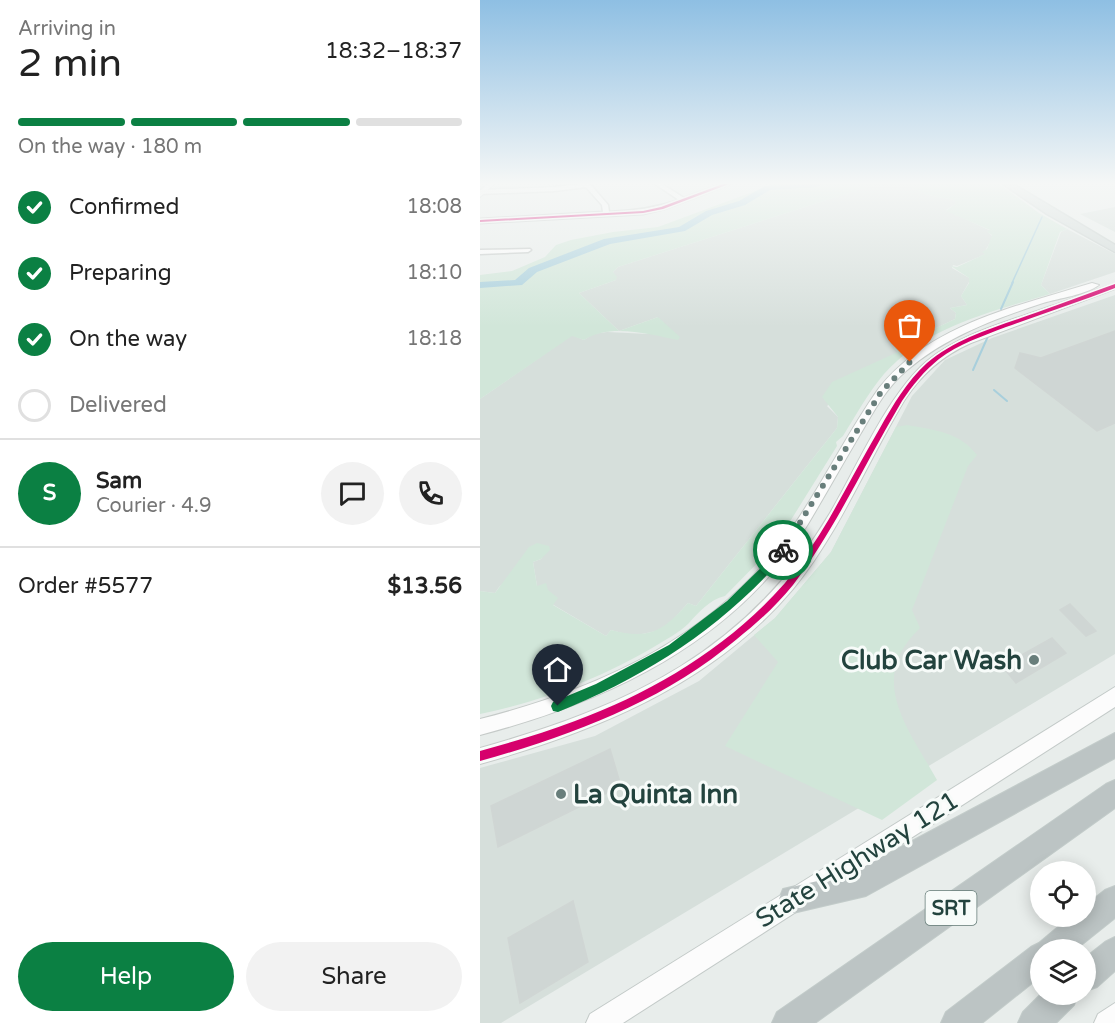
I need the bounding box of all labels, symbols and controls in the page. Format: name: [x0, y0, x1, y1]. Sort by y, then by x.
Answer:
text: Arriving in: [18, 17, 116, 41]
text: 18:32–18:37: [325, 38, 462, 64]
text: 2 min: [18, 40, 122, 87]
text: On the way · 180 m: [18, 135, 202, 159]
icon: check: [18, 191, 51, 224]
text: Confirmed: [69, 194, 179, 220]
text: 18:08: [407, 195, 462, 219]
icon: check: [18, 257, 51, 290]
text: Preparing: [69, 260, 172, 286]
text: 18:10: [407, 261, 462, 285]
pin: [884, 300, 935, 362]
icon: bag: [893, 309, 926, 342]
icon: check: [18, 323, 51, 356]
text: On the way: [69, 326, 187, 352]
text: 18:18: [407, 327, 462, 351]
text: Delivered: [69, 392, 167, 418]
button: chat: [321, 462, 384, 525]
button: phone: [399, 462, 462, 525]
text: Sam: [96, 468, 142, 494]
text: S: [43, 480, 56, 506]
text: Courier · 4.9: [96, 494, 211, 518]
courier: [753, 520, 813, 580]
icon: bike: [767, 534, 800, 567]
text: Order #5577: [18, 573, 153, 599]
text: $13.56: [387, 573, 462, 599]
pin: [532, 644, 583, 706]
place label: Club Car Wash: [841, 645, 1022, 676]
icon: home: [541, 653, 574, 686]
marker: Club Car Wash: [1027, 653, 1041, 667]
place label: La Quinta Inn: [573, 779, 738, 810]
street label: State Highway 121: [750, 784, 964, 934]
marker: La Quinta Inn: [554, 787, 568, 801]
map controls: [1030, 861, 1096, 1005]
button: locate: [1030, 861, 1096, 927]
road number: SRT: [926, 891, 976, 925]
button: layers: [1030, 939, 1096, 1005]
button: Help: [18, 942, 234, 1011]
button: Share: [246, 942, 462, 1011]

